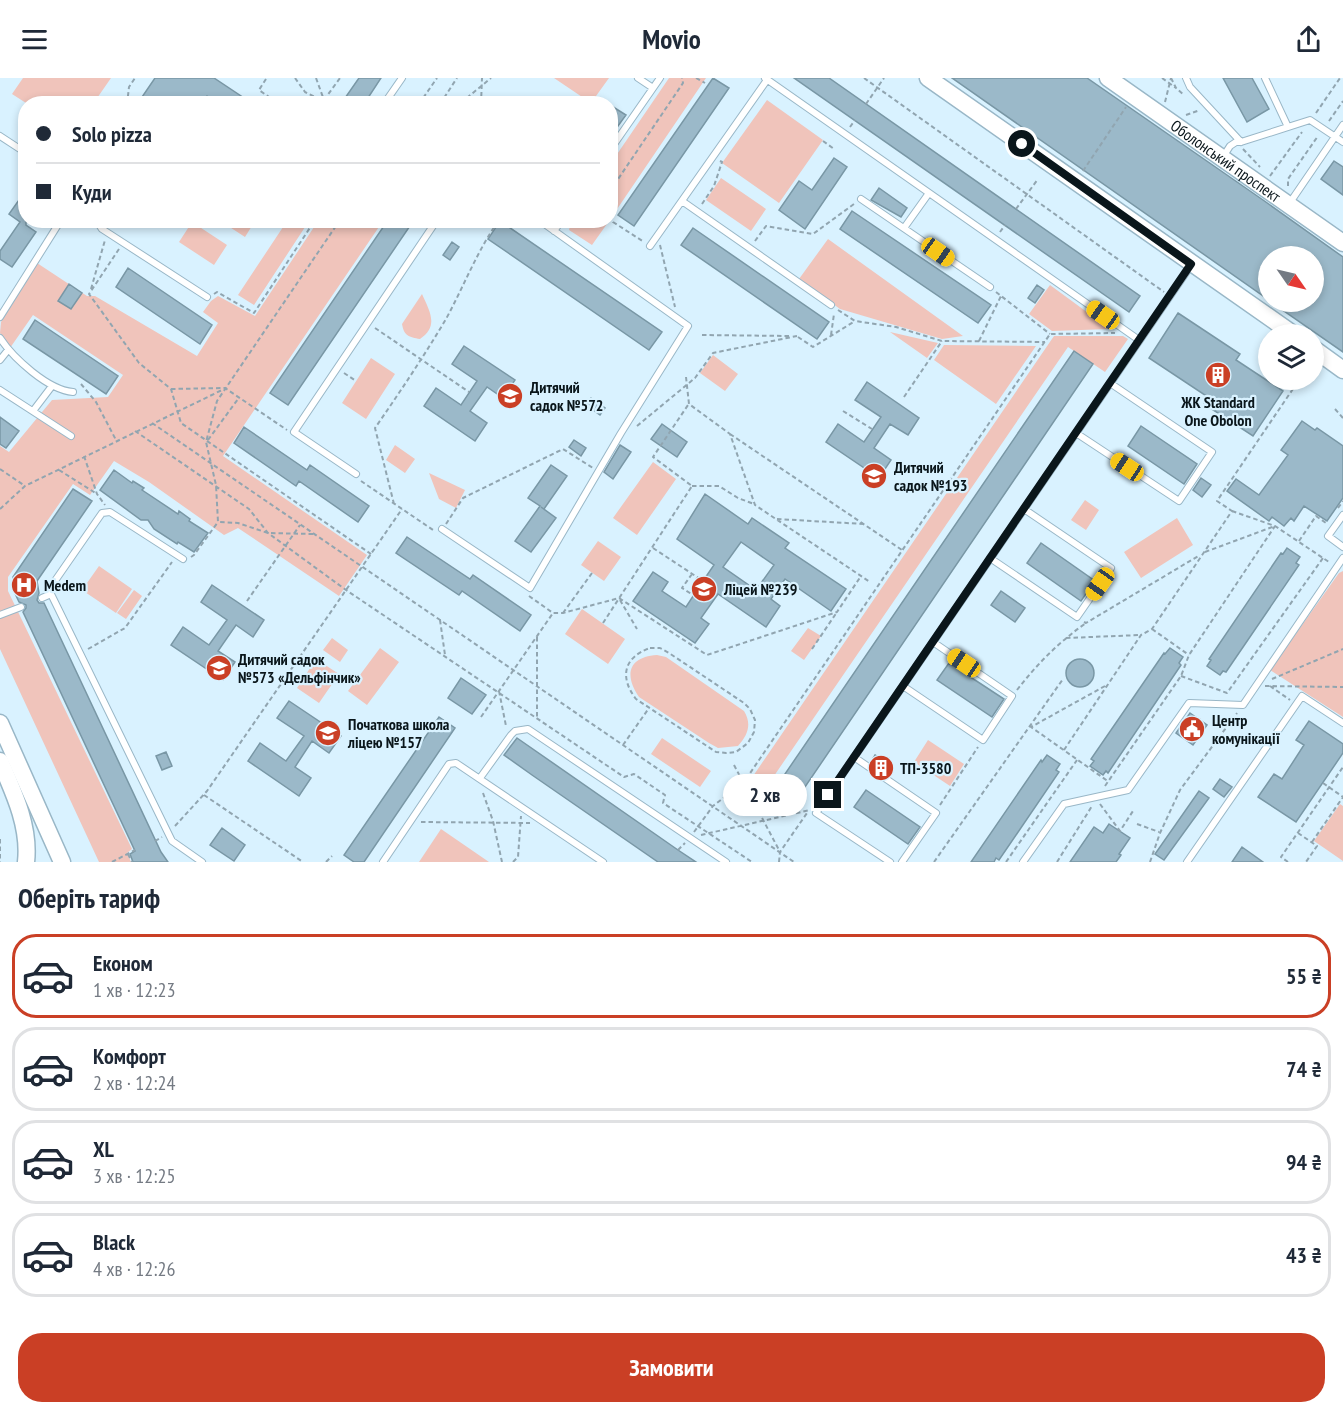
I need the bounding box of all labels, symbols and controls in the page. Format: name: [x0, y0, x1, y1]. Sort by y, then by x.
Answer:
text: Movio: [642, 22, 701, 56]
icon: menu: [18, 23, 51, 56]
icon: share: [1292, 23, 1325, 56]
street label: Оболонський проспект: [1167, 115, 1285, 207]
text: Solo pizza: [72, 120, 152, 148]
route start: [1008, 130, 1035, 157]
text: Куди: [72, 178, 112, 206]
car: [918, 234, 958, 270]
north arrow: [1258, 246, 1324, 312]
map controls: [1258, 246, 1324, 390]
car: [1083, 297, 1123, 333]
button: layers: [1258, 324, 1324, 390]
building icon: ЖК Standard One Obolon: [1203, 360, 1233, 390]
place label: Дитячий садок №572: [530, 377, 603, 415]
school or university icon: Дитячий садок №572: [495, 381, 525, 411]
place label: ЖК Standard One Obolon: [1180, 392, 1255, 430]
car: [1107, 450, 1147, 484]
place label: Дитячий садок №193: [894, 457, 967, 495]
school or university icon: Дитячий садок №193: [859, 461, 889, 491]
car: [1082, 564, 1118, 604]
hospital icon: Medem: [9, 570, 39, 600]
school or university icon: Ліцей №239: [689, 574, 719, 604]
place label: Medem: [44, 575, 86, 595]
place label: Ліцей №239: [723, 579, 797, 599]
car: [944, 645, 984, 681]
place label: Дитячий садок №573 «Дельфінчик»: [238, 649, 361, 687]
school or university icon: Дитячий садок №573 «Дельфінчик»: [204, 653, 234, 683]
place label: Центр комунікації: [1212, 710, 1281, 748]
place label: Початкова школа ліцею №157: [347, 714, 450, 752]
public building icon: Центр комунікації: [1177, 714, 1207, 744]
school or university icon: Початкова школа ліцею №157: [313, 718, 343, 748]
building icon: ТП-3580: [866, 753, 896, 783]
place label: ТП-3580: [900, 758, 952, 778]
callout: 2 хв: [723, 774, 807, 816]
route end: [814, 781, 841, 808]
text: 2 хв: [750, 782, 780, 808]
text: Оберіть тариф: [18, 881, 160, 915]
icon: car: [21, 949, 75, 1003]
text: Економ: [93, 949, 153, 977]
text: 55 ₴: [1286, 962, 1322, 990]
text: 1 хв · 12:23: [93, 977, 175, 1003]
icon: car: [21, 1042, 75, 1096]
text: Комфорт: [93, 1042, 166, 1070]
text: 74 ₴: [1286, 1055, 1322, 1083]
text: 2 хв · 12:24: [93, 1070, 175, 1096]
icon: car: [21, 1135, 75, 1189]
text: XL: [93, 1135, 114, 1163]
text: 94 ₴: [1286, 1148, 1322, 1176]
text: 3 хв · 12:25: [93, 1163, 175, 1189]
icon: car: [21, 1228, 75, 1282]
text: Black: [93, 1228, 135, 1256]
text: 43 ₴: [1286, 1241, 1322, 1269]
text: 4 хв · 12:26: [93, 1256, 175, 1282]
button: Замовити: [18, 1333, 1325, 1402]

